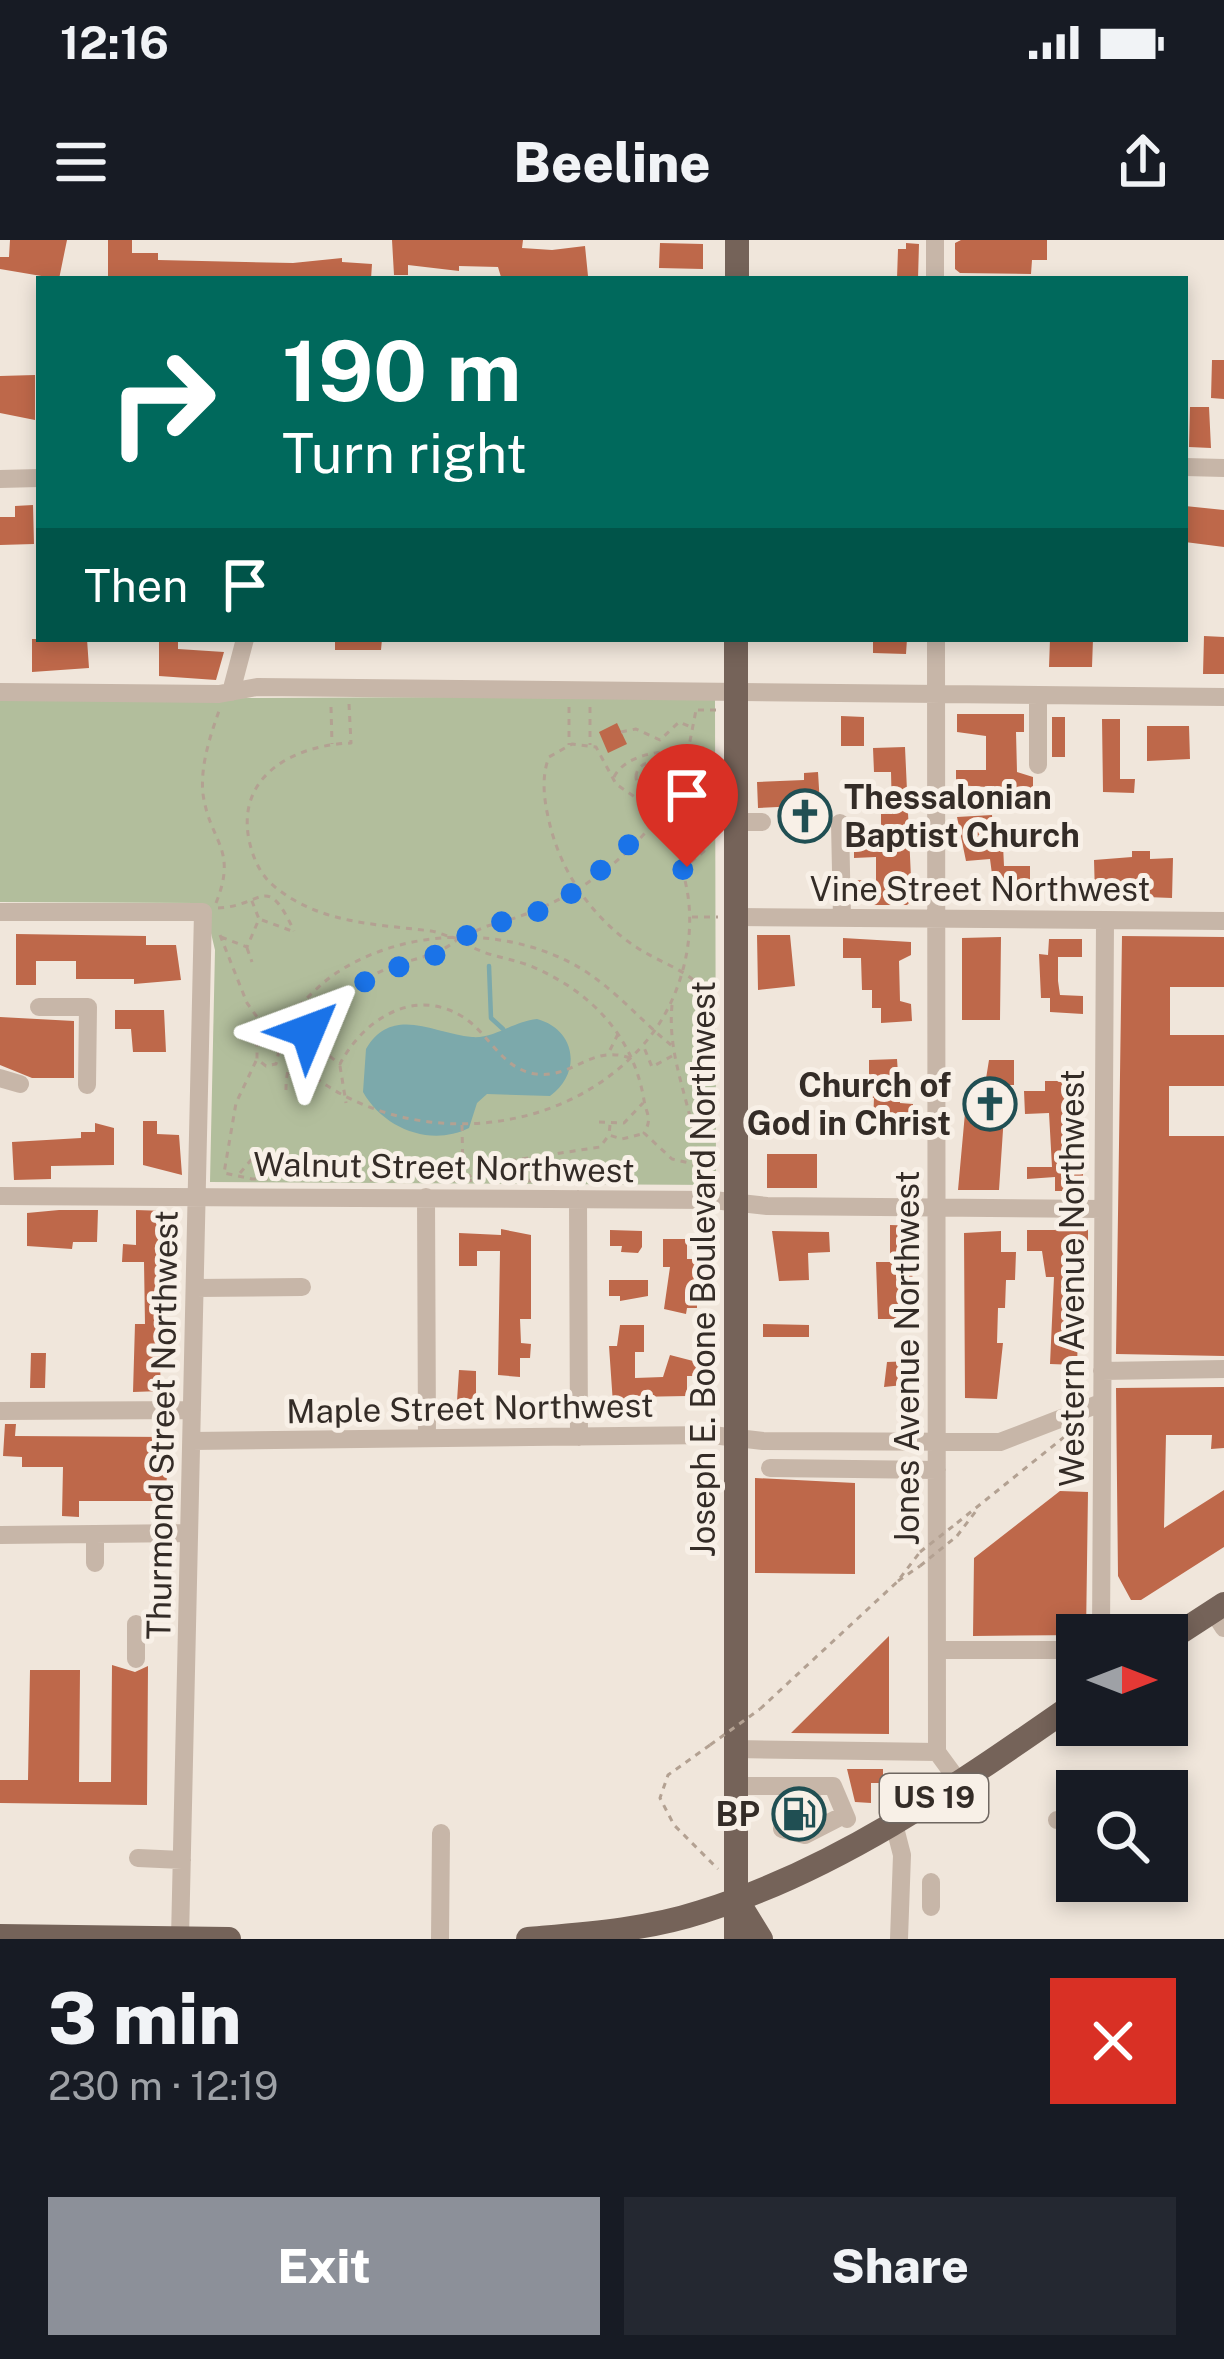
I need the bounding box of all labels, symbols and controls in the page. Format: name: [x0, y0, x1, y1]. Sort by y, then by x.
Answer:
text: 12:16: [60, 16, 169, 69]
icon: menu: [48, 129, 114, 195]
icon: share: [1110, 129, 1176, 195]
text: Beeline: [513, 131, 711, 194]
text: 190 m: [282, 321, 521, 420]
icon: right: [84, 324, 240, 480]
text: Turn right: [282, 422, 527, 485]
icon: arrive: [212, 552, 278, 618]
text: Then: [84, 559, 188, 612]
pin: [636, 744, 738, 867]
icon: arrive: [654, 762, 720, 828]
place label: Thessalonian Baptist Church: [844, 778, 1080, 854]
church icon: Thessalonian Baptist Church: [777, 788, 833, 844]
street label: Vine Street Northwest: [810, 870, 1150, 908]
position arrow: [245, 968, 371, 1094]
street label: Joseph E. Boone Boulevard Northwest: [684, 981, 722, 1557]
place label: Church of God in Christ: [747, 1066, 951, 1142]
street label: Western Avenue Northwest: [1053, 1069, 1091, 1487]
church icon: Church of God in Christ: [962, 1076, 1018, 1132]
street label: Walnut Street Northwest: [253, 1145, 635, 1189]
street label: Jones Avenue Northwest: [888, 1170, 926, 1546]
street label: Thurmond Street Northwest: [139, 1210, 185, 1640]
street label: Maple Street Northwest: [286, 1386, 654, 1430]
north arrow: [1056, 1614, 1188, 1746]
map controls: [1056, 1614, 1188, 1902]
button: search: [1056, 1770, 1188, 1902]
road number: US 19: [880, 1774, 988, 1822]
fuel station icon: BP: [771, 1786, 827, 1842]
place label: BP: [715, 1795, 760, 1833]
text: 3 min: [48, 1976, 241, 2060]
button: close: [1050, 1978, 1176, 2104]
text: 230 m · 12:19: [48, 2063, 278, 2109]
button: Exit: [48, 2197, 600, 2335]
button: Share: [624, 2197, 1176, 2335]

